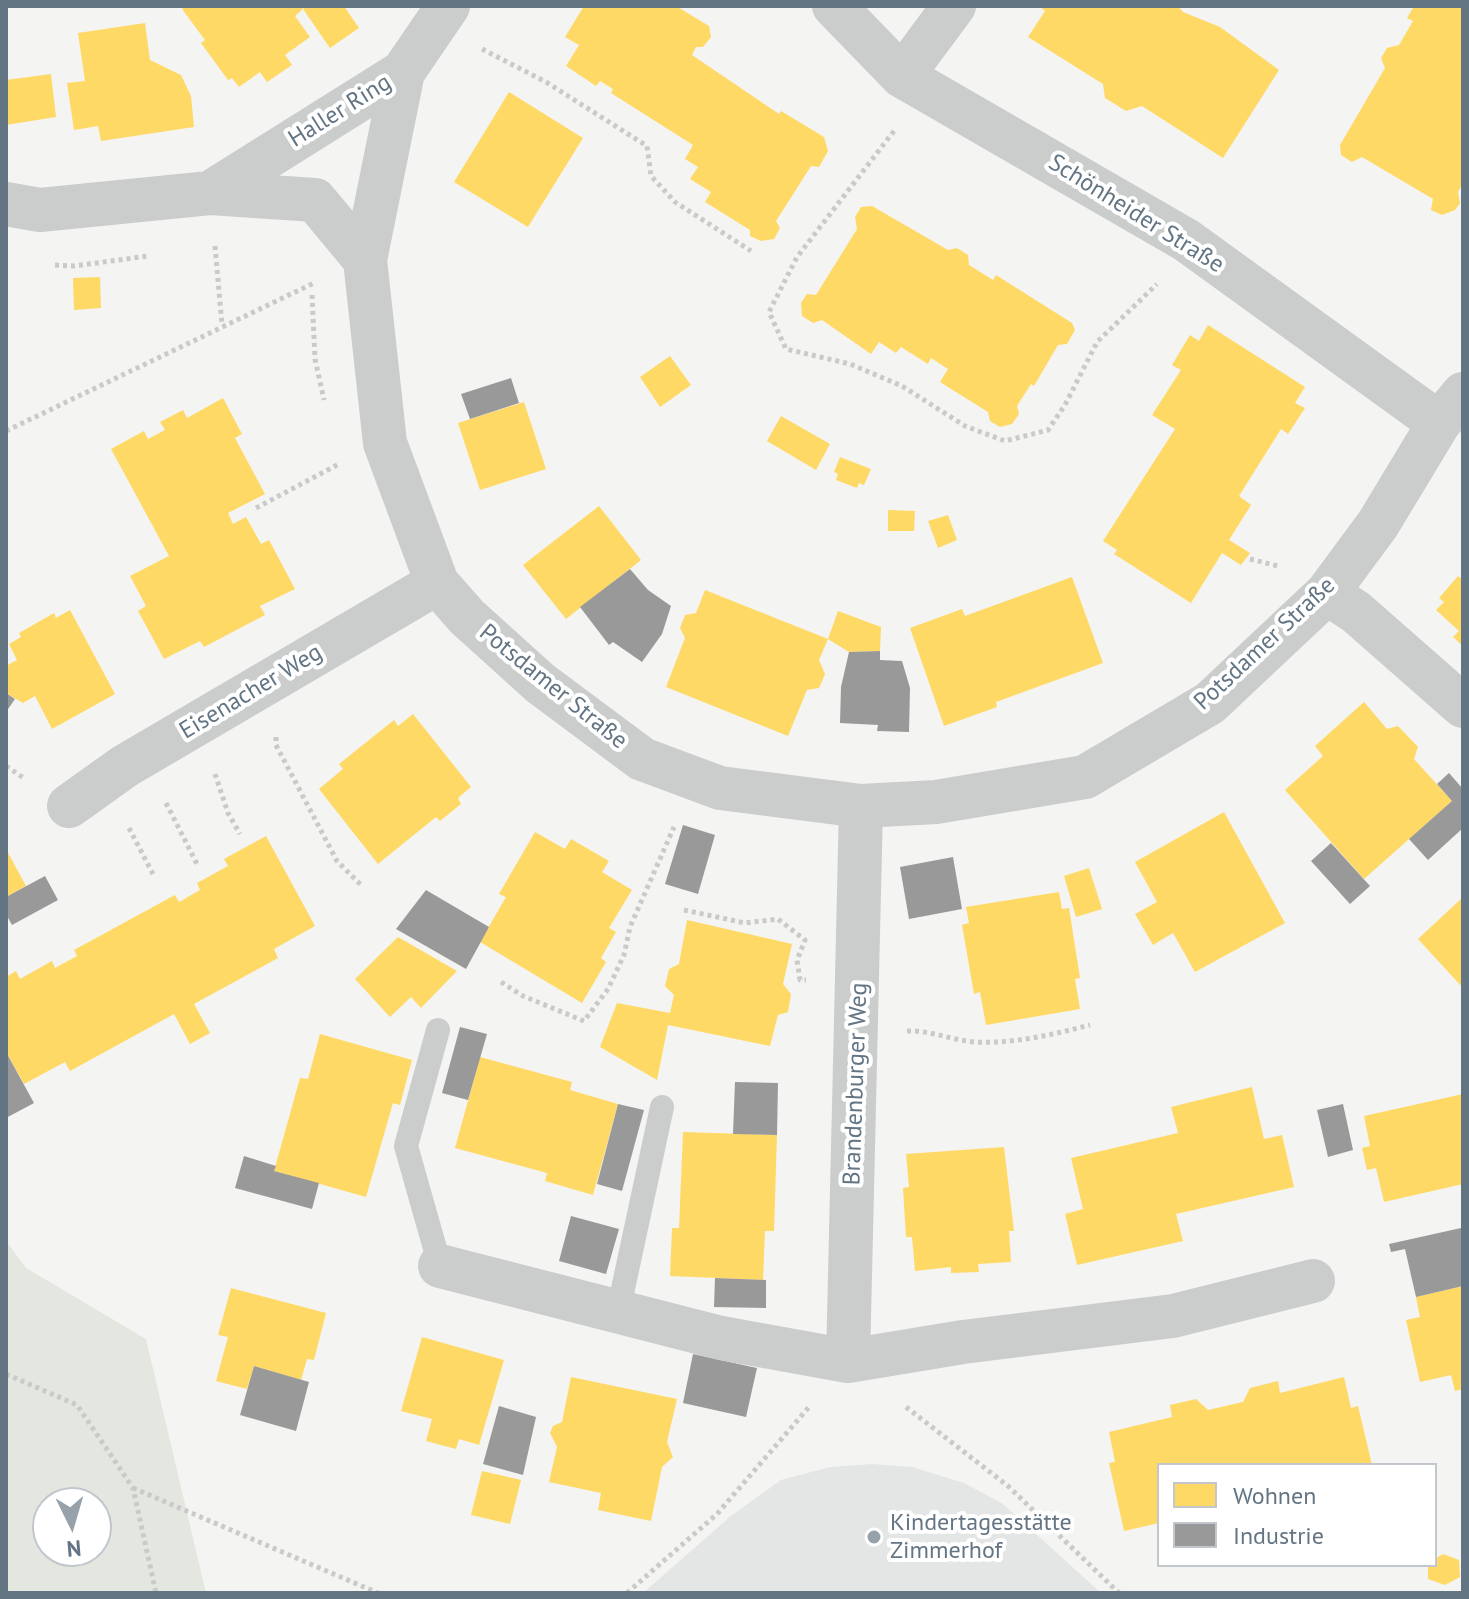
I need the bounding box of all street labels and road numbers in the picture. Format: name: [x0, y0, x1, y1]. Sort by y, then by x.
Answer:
street label: Haller Ring: [283, 68, 397, 154]
street label: Schönheider Straße: [1043, 148, 1229, 280]
street label: Potsdamer Straße: [1189, 571, 1341, 717]
street label: Potsdamer Straße: [473, 619, 633, 755]
street label: Eisenacher Weg: [175, 638, 327, 746]
street label: Brandenburger Weg: [838, 982, 874, 1186]

